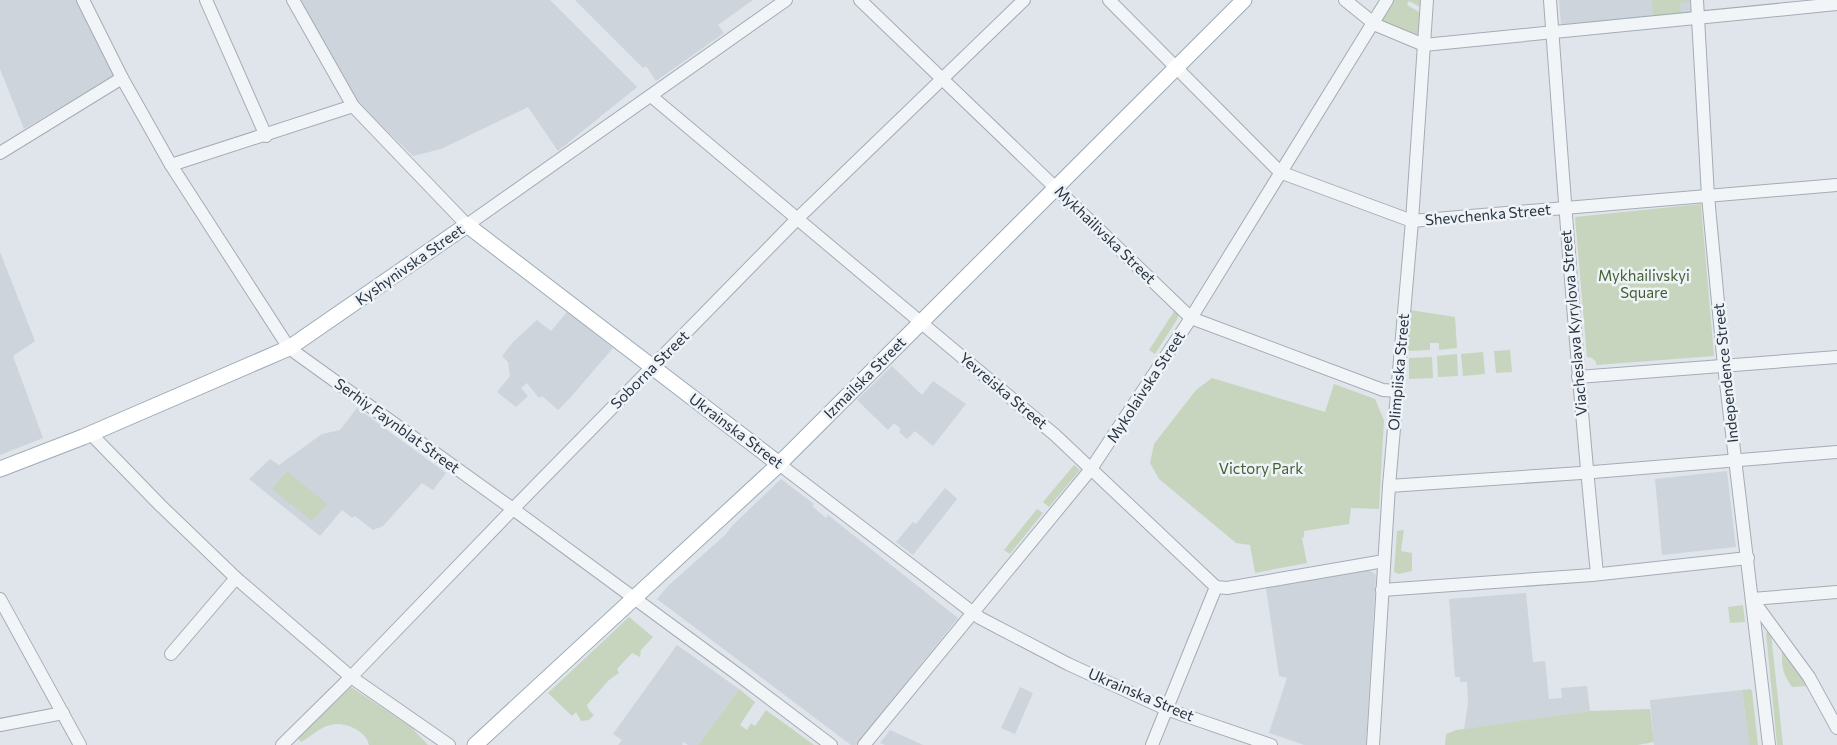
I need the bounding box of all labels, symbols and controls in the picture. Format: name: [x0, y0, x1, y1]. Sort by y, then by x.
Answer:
street label: Mykhailivska Street: [1051, 181, 1160, 287]
street label: Shevchenka Street: [1424, 200, 1552, 228]
street label: Kyshynivska Street: [352, 220, 467, 308]
street label: Viacheslava Kyrylova Street: [1556, 229, 1590, 417]
park label: Mykhailivskyi Square: [1598, 266, 1690, 301]
street label: Independence Street: [1709, 302, 1741, 444]
street label: Olimpiiska Street: [1384, 313, 1412, 431]
street label: Soborna Street: [606, 326, 692, 412]
street label: Mykolaivska Street: [1102, 327, 1188, 446]
street label: Izmailska Street: [820, 333, 909, 422]
street label: Yevreiska Street: [956, 348, 1051, 432]
street label: Serhiy Faynblat Street: [332, 374, 464, 477]
street label: Ukrainska Street: [686, 389, 787, 471]
park label: Victory Park: [1219, 459, 1303, 477]
street label: Ukrainska Street: [1086, 664, 1197, 724]

